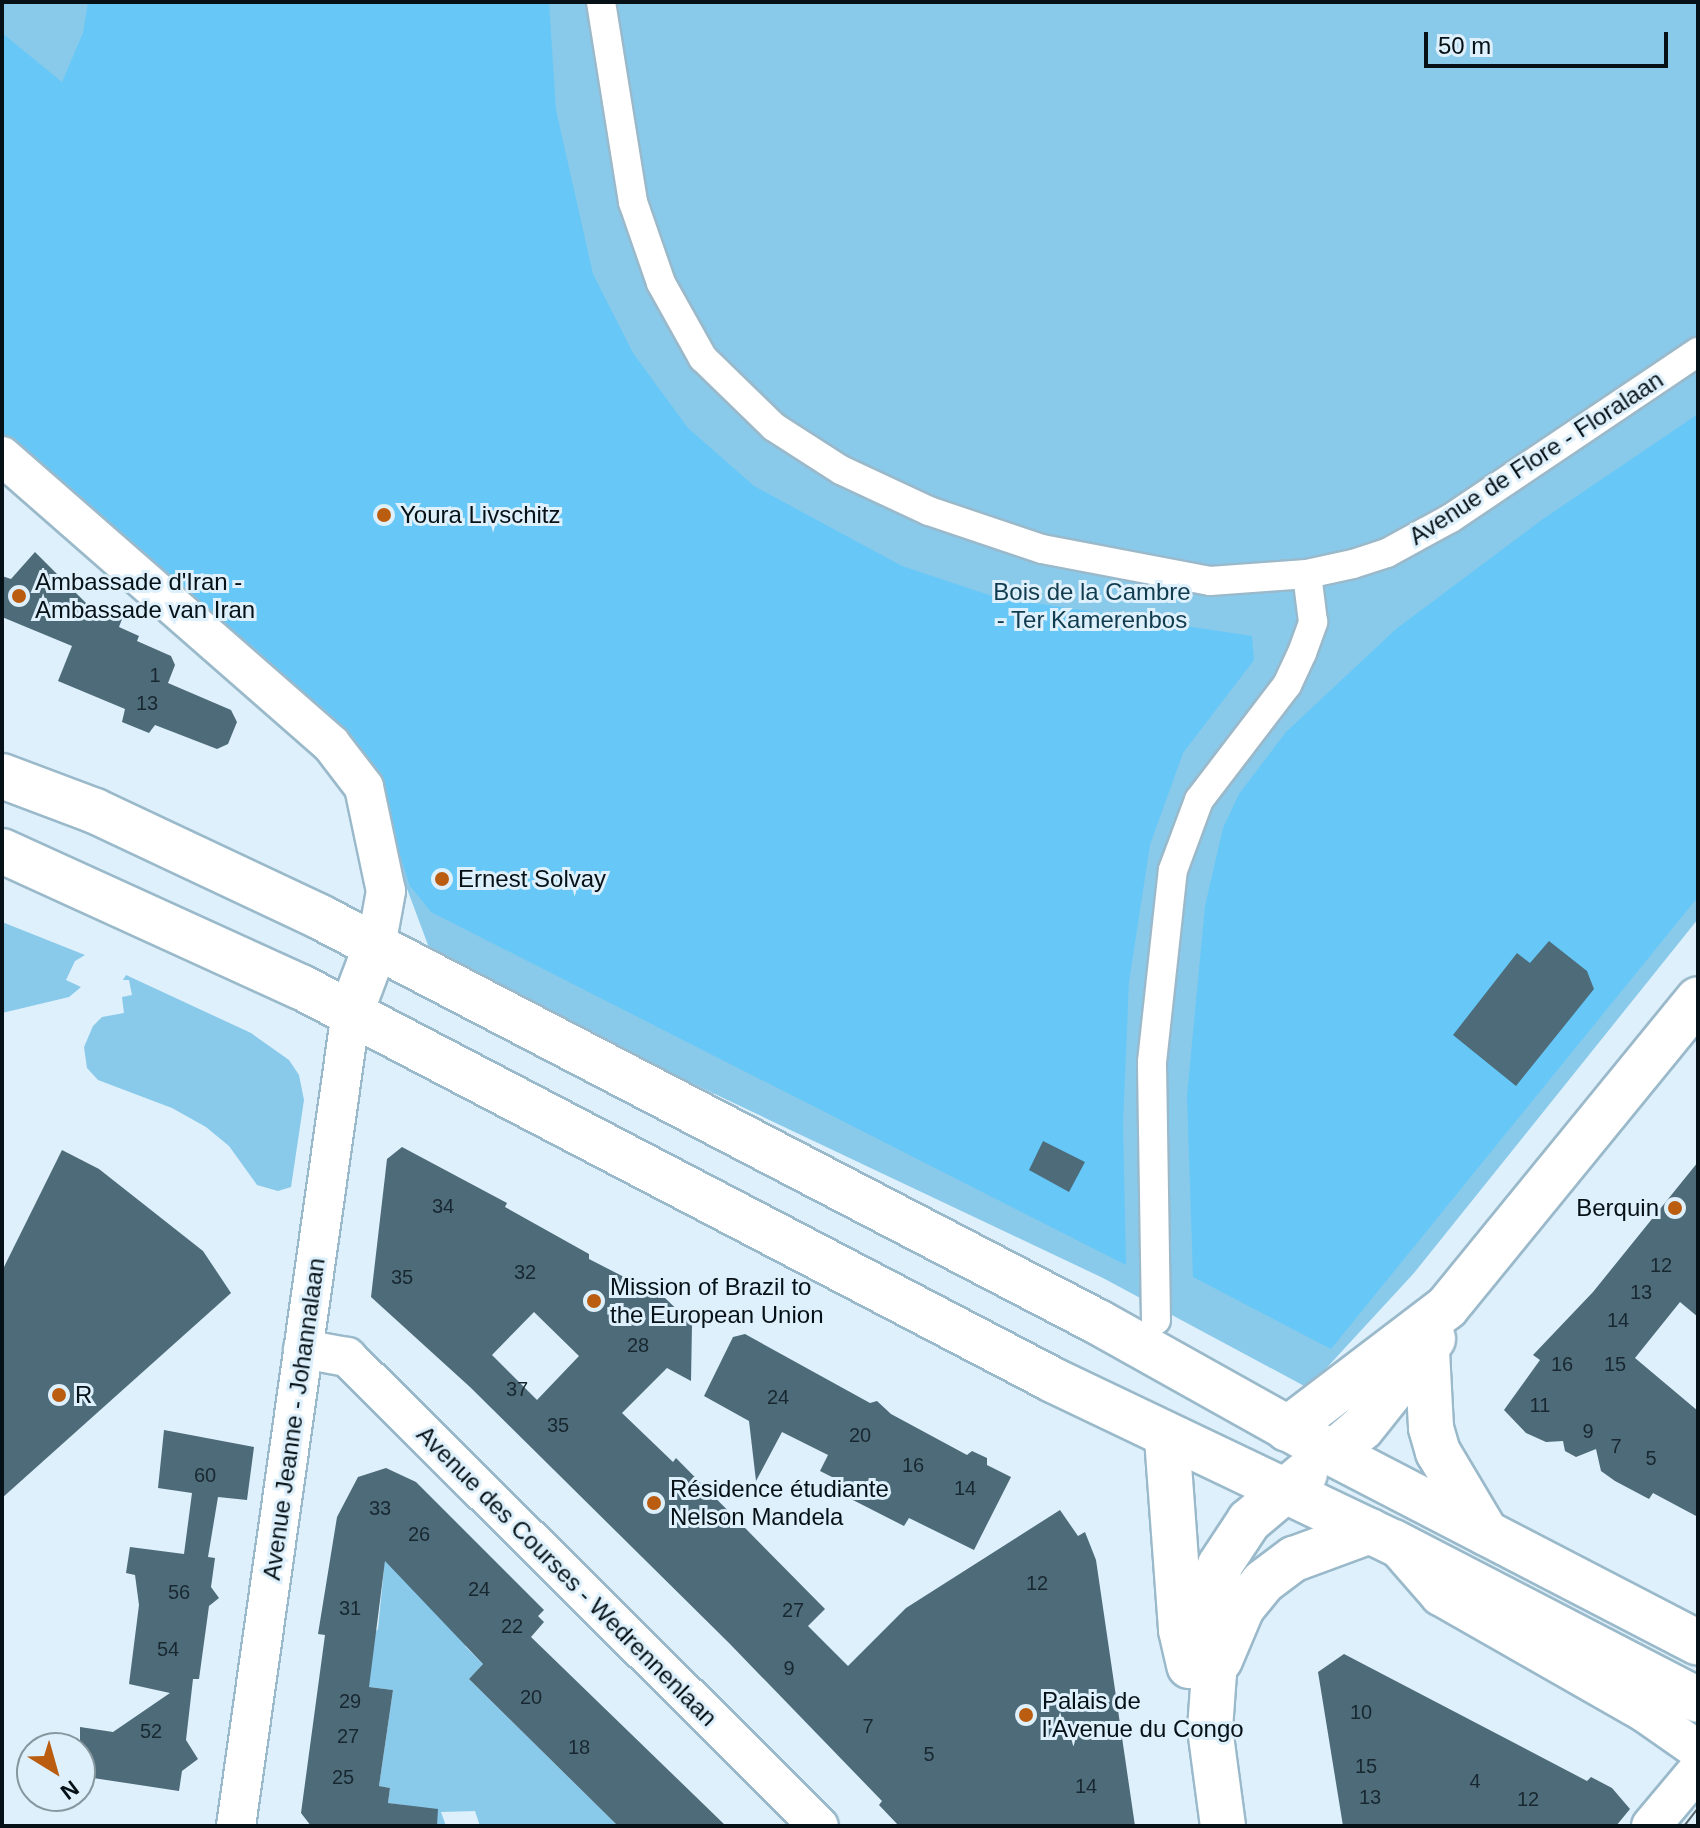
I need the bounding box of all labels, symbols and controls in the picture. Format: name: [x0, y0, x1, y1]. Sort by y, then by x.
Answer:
scale bar: [1428, 16, 1672, 66]
text: 50 m: [1438, 32, 1491, 59]
street label: Avenue de Flore - Floralaan: [1404, 365, 1668, 551]
place label: Youra Livschitz: [400, 501, 561, 529]
marker: Youra Livschitz: [375, 506, 393, 524]
place label: Ambassade d'Iran - Ambassade van Iran: [35, 568, 255, 624]
park label: Bois de la Cambre - Ter Kamerenbos: [993, 578, 1191, 634]
marker: Ambassade d'Iran - Ambassade van Iran: [10, 587, 28, 605]
house number: 1: [149, 663, 161, 687]
house number: 13: [136, 691, 158, 715]
place label: Ernest Solvay: [458, 865, 606, 893]
marker: Ernest Solvay: [433, 870, 451, 888]
house number: 34: [432, 1194, 454, 1218]
place label: Berquin: [1576, 1194, 1659, 1222]
marker: Berquin: [1666, 1199, 1684, 1217]
house number: 12: [1650, 1253, 1672, 1277]
street label: Avenue Jeanne - Johannalaan: [257, 1256, 331, 1582]
house number: 32: [514, 1260, 536, 1284]
house number: 35: [391, 1265, 413, 1289]
place label: Mission of Brazil to the European Union: [610, 1273, 823, 1329]
house number: 13: [1630, 1280, 1652, 1304]
marker: Mission of Brazil to the European Union: [585, 1292, 603, 1310]
house number: 14: [1607, 1308, 1629, 1332]
house number: 28: [627, 1333, 649, 1357]
house number: 16: [1551, 1352, 1573, 1376]
house number: 15: [1604, 1352, 1626, 1376]
house number: 37: [506, 1377, 528, 1401]
place label: R: [75, 1381, 92, 1409]
house number: 24: [767, 1385, 789, 1409]
marker: R: [50, 1386, 68, 1404]
house number: 11: [1530, 1393, 1550, 1417]
house number: 35: [547, 1413, 569, 1437]
house number: 9: [1582, 1419, 1594, 1443]
street label: Avenue des Courses - Wedrennenlaan: [411, 1420, 723, 1732]
house number: 20: [849, 1423, 871, 1447]
house number: 7: [1610, 1434, 1622, 1458]
house number: 5: [1645, 1446, 1657, 1470]
house number: 16: [902, 1453, 924, 1477]
house number: 60: [194, 1463, 216, 1487]
place label: Résidence étudiante Nelson Mandela: [670, 1475, 889, 1531]
house number: 14: [954, 1476, 976, 1500]
marker: Résidence étudiante Nelson Mandela: [645, 1494, 663, 1512]
house number: 33: [369, 1496, 391, 1520]
house number: 26: [408, 1522, 430, 1546]
house number: 12: [1026, 1571, 1048, 1595]
house number: 24: [468, 1577, 490, 1601]
house number: 56: [168, 1580, 190, 1604]
house number: 31: [339, 1596, 361, 1620]
house number: 27: [782, 1598, 804, 1622]
house number: 22: [501, 1614, 523, 1638]
house number: 54: [157, 1637, 179, 1661]
house number: 9: [783, 1656, 795, 1680]
house number: 20: [520, 1685, 542, 1709]
place label: Palais de l'Avenue du Congo: [1042, 1687, 1244, 1743]
house number: 29: [339, 1689, 361, 1713]
house number: 10: [1350, 1700, 1372, 1724]
marker: Palais de l'Avenue du Congo: [1017, 1706, 1035, 1724]
house number: 7: [862, 1714, 874, 1738]
house number: 52: [140, 1719, 162, 1743]
house number: 27: [337, 1724, 359, 1748]
north arrow: [16, 1732, 96, 1812]
house number: 18: [568, 1735, 590, 1759]
house number: 5: [923, 1742, 935, 1766]
house number: 15: [1355, 1754, 1377, 1778]
house number: 25: [332, 1765, 354, 1789]
house number: 4: [1469, 1769, 1481, 1793]
house number: 14: [1075, 1774, 1097, 1798]
text: N: [56, 1775, 83, 1805]
house number: 13: [1359, 1785, 1381, 1809]
house number: 12: [1517, 1787, 1539, 1811]

